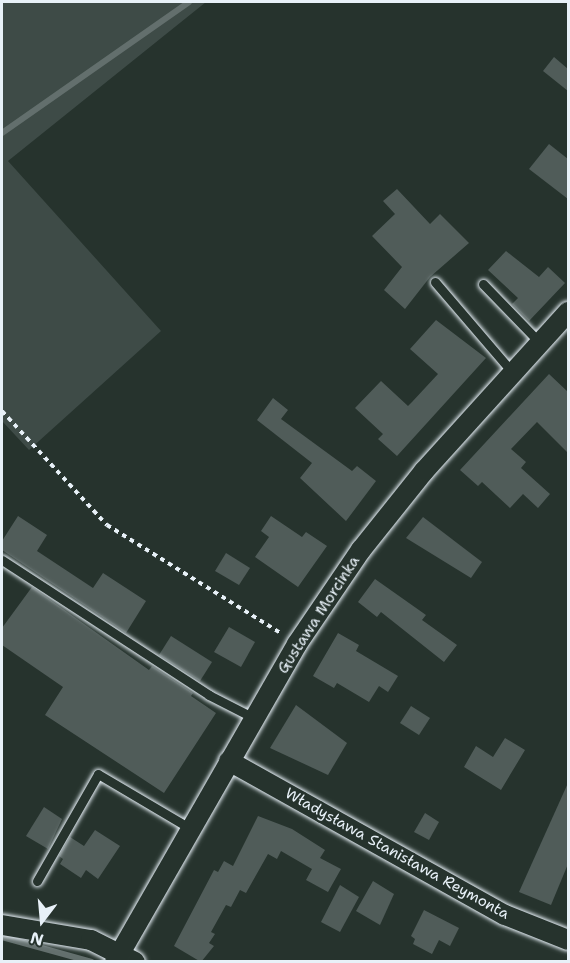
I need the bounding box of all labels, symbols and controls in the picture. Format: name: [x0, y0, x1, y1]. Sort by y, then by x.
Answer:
street label: Gustawa Morcinka: [274, 553, 364, 677]
street label: Władysława Stanisława Reymonta: [282, 785, 512, 923]
north arrow: [12, 891, 72, 951]
text: N: [28, 927, 46, 951]

